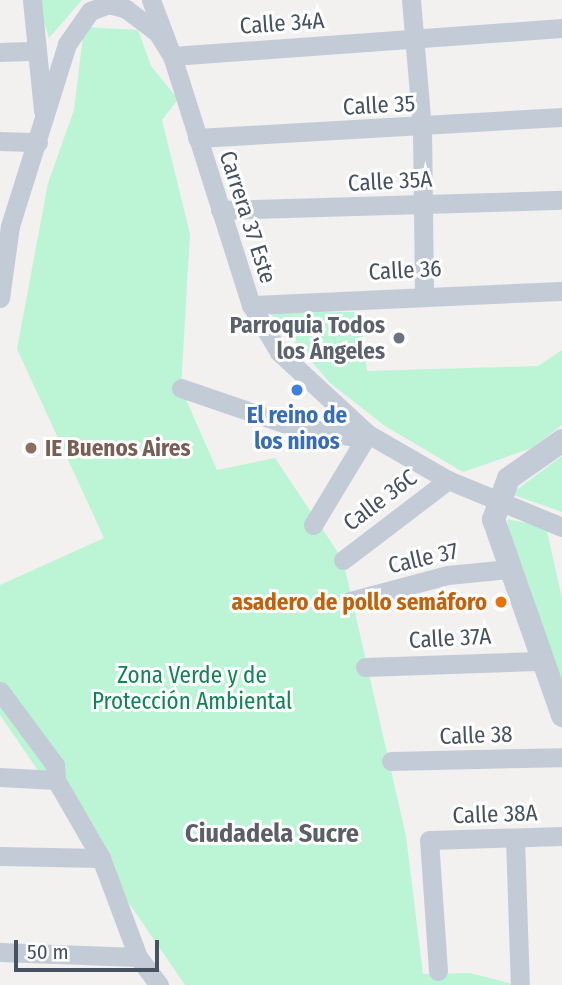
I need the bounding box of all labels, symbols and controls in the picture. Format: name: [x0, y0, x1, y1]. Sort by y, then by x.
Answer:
street label: Calle 34A: [239, 6, 325, 40]
street label: Calle 35: [342, 89, 416, 121]
street label: Carrera 37 Este: [214, 147, 282, 287]
street label: Calle 35A: [347, 165, 433, 197]
street label: Calle 36: [368, 254, 442, 286]
place label: Parroquia Todos los Ángeles: [230, 311, 385, 365]
marker: Parroquia Todos los Ángeles: [391, 330, 407, 346]
marker: El reino de los ninos: [289, 382, 305, 398]
place label: El reino de los ninos: [247, 401, 347, 455]
place label: IE Buenos Aires: [45, 434, 190, 462]
marker: IE Buenos Aires: [23, 440, 39, 456]
street label: Calle 36C: [338, 463, 422, 537]
street label: Calle 37: [385, 537, 461, 579]
place label: asadero de pollo semáforo: [232, 588, 487, 616]
marker: asadero de pollo semáforo: [493, 594, 509, 610]
street label: Calle 37A: [408, 622, 492, 654]
park label: Zona Verde y de Protección Ambiental: [92, 661, 292, 715]
street label: Calle 38: [439, 720, 513, 750]
street label: Calle 38A: [452, 799, 538, 829]
district label: Ciudadela Sucre: [185, 818, 359, 850]
scale bar: [18, 926, 163, 970]
text: 50 m: [27, 939, 69, 965]

